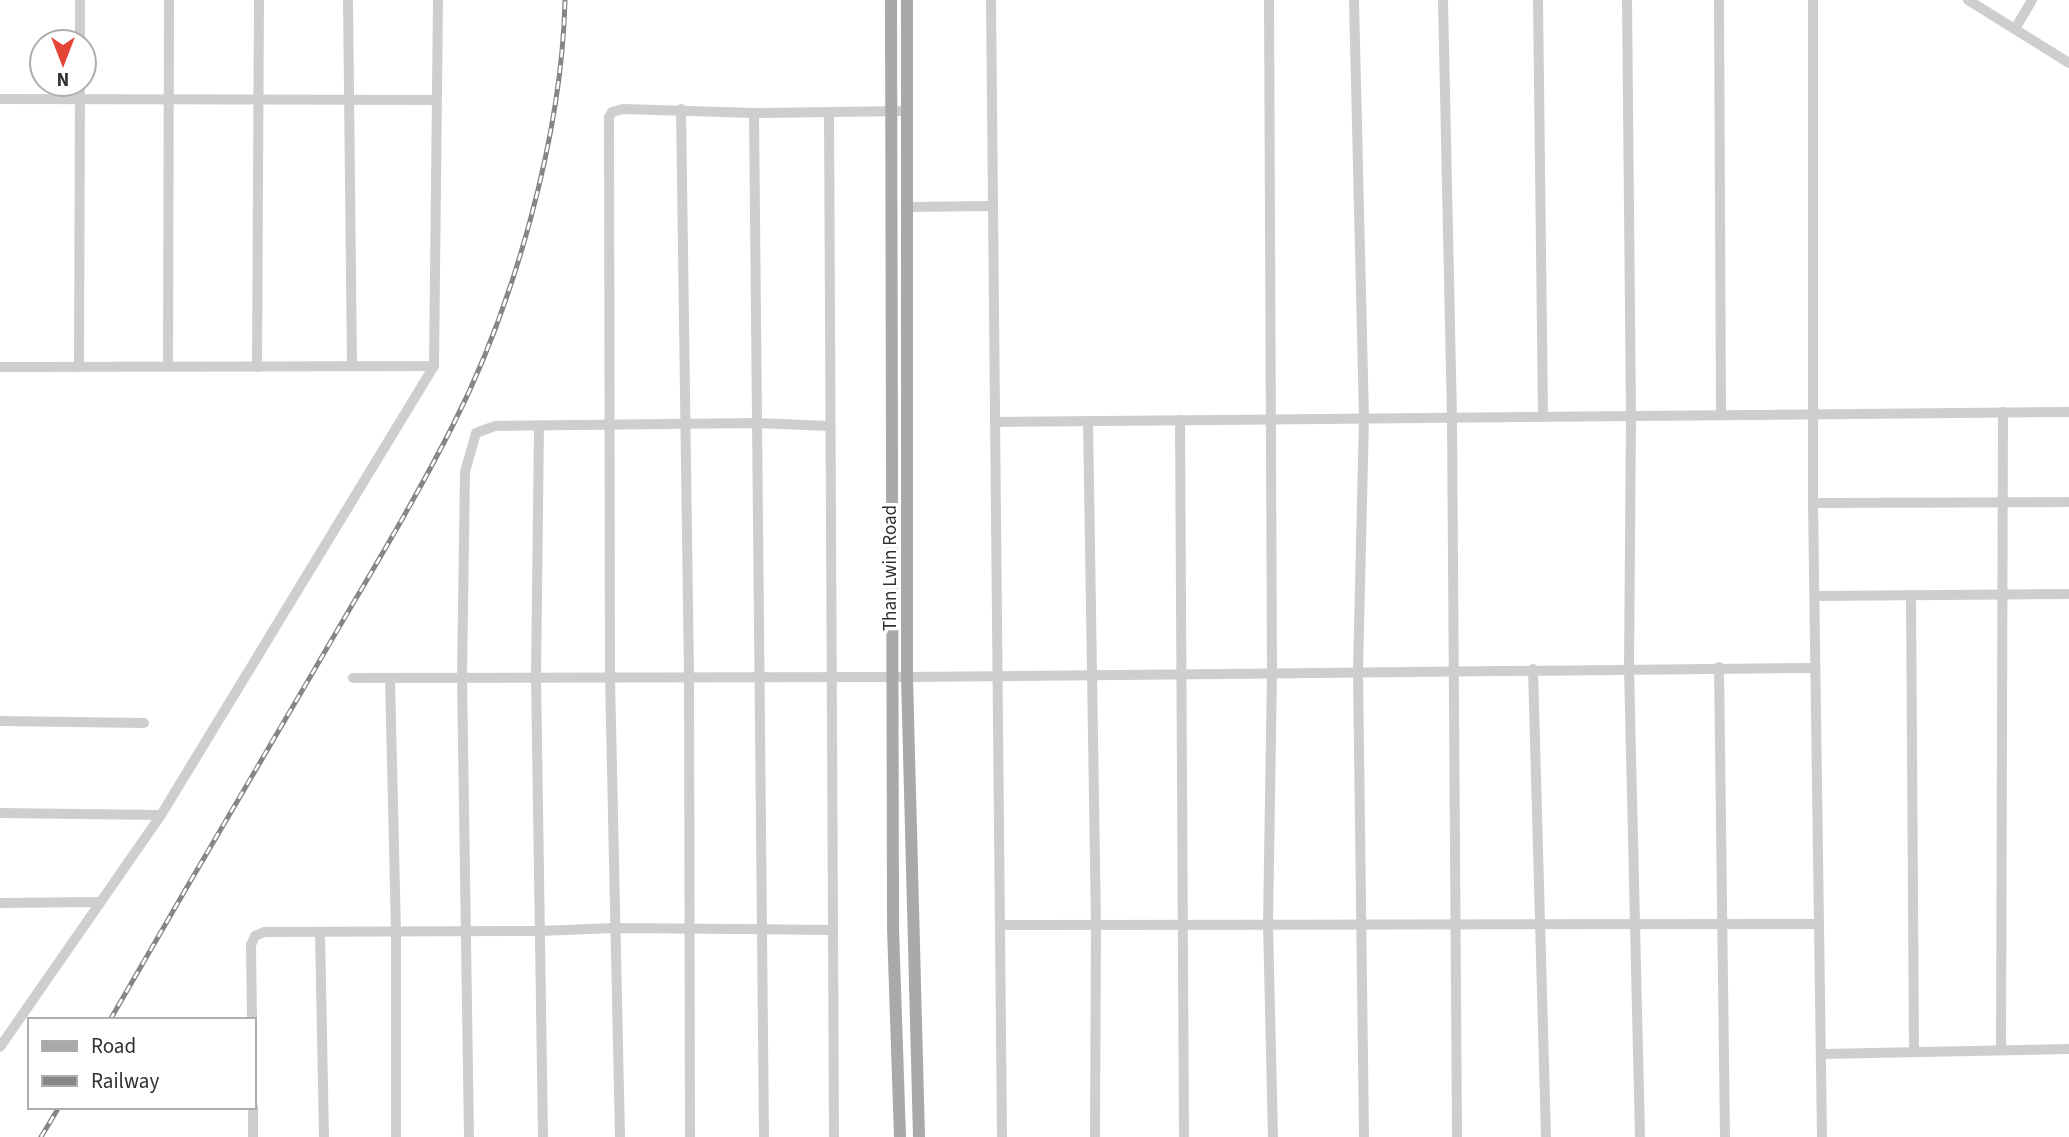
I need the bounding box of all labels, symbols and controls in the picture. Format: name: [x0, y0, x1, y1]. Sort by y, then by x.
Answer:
north arrow: [28, 28, 98, 98]
text: N: [57, 65, 69, 92]
street label: Than Lwin Road: [877, 505, 904, 631]
legend: [28, 1018, 256, 1109]
text: Road: [91, 1031, 136, 1061]
text: Railway: [91, 1066, 159, 1096]

